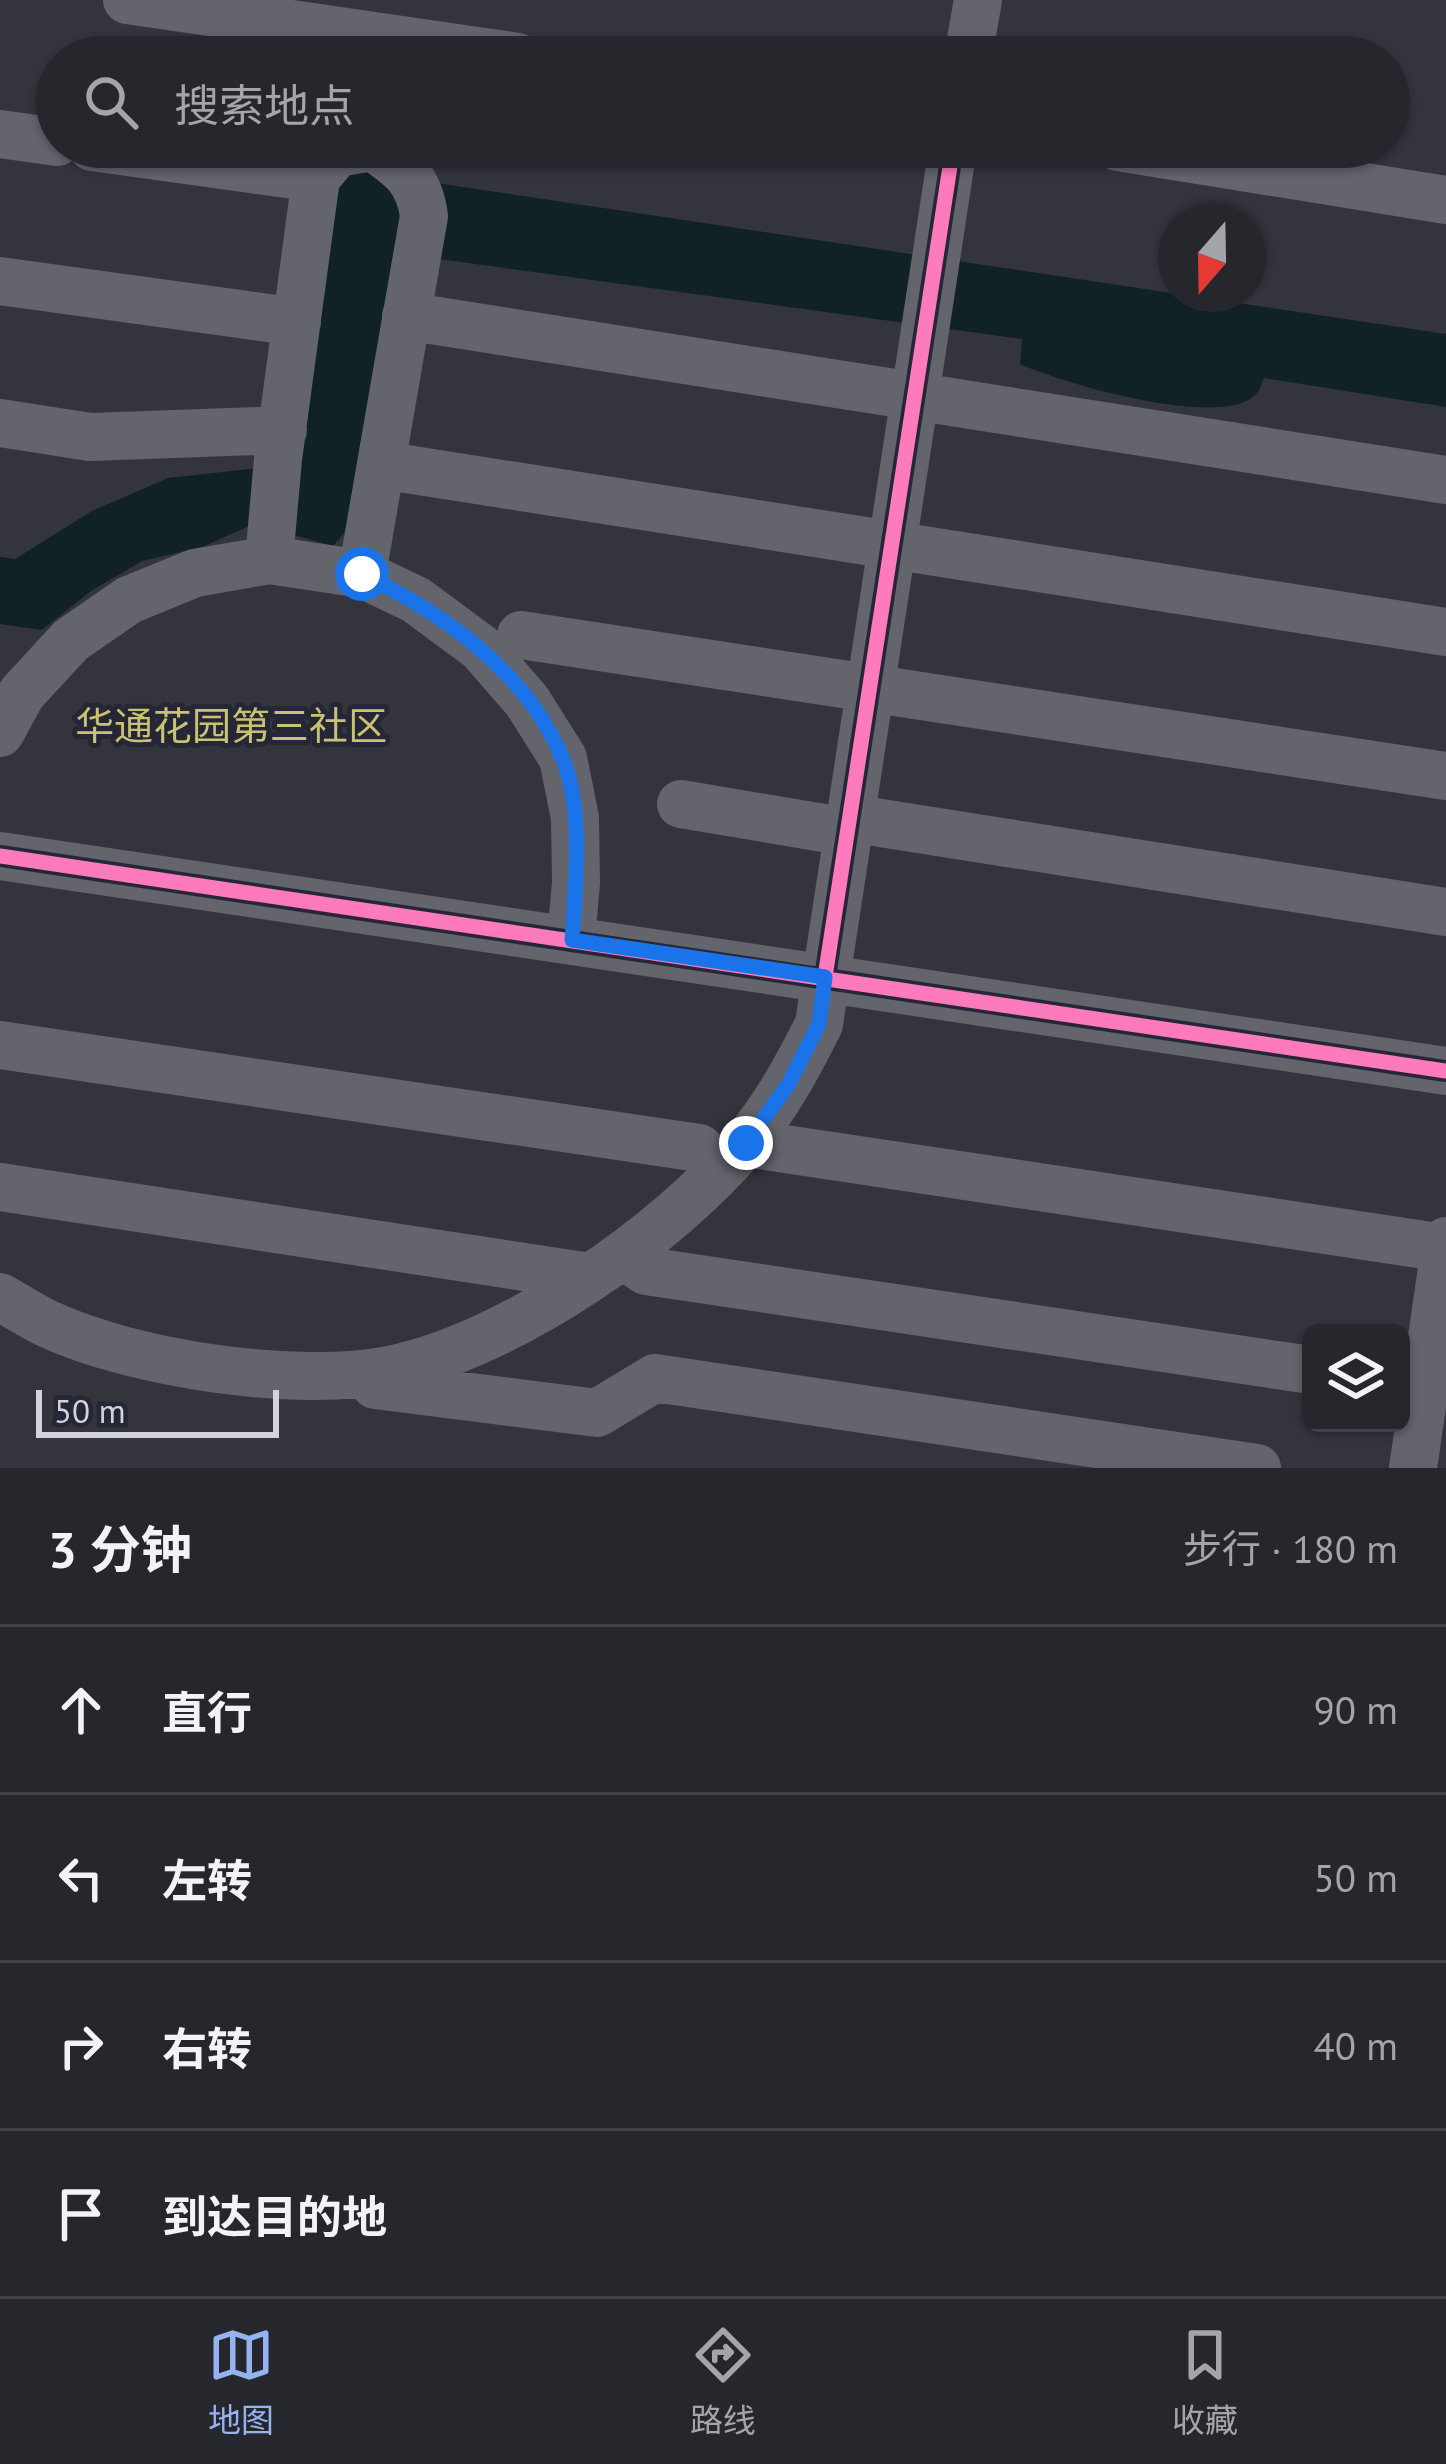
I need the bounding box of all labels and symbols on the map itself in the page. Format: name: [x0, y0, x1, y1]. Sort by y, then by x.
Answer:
north arrow: [1158, 204, 1266, 312]
route start: [335, 547, 389, 601]
district label: 华通花园第三社区: [75, 700, 387, 751]
route end: [719, 1116, 773, 1170]
scale bar: [36, 1384, 279, 1437]

